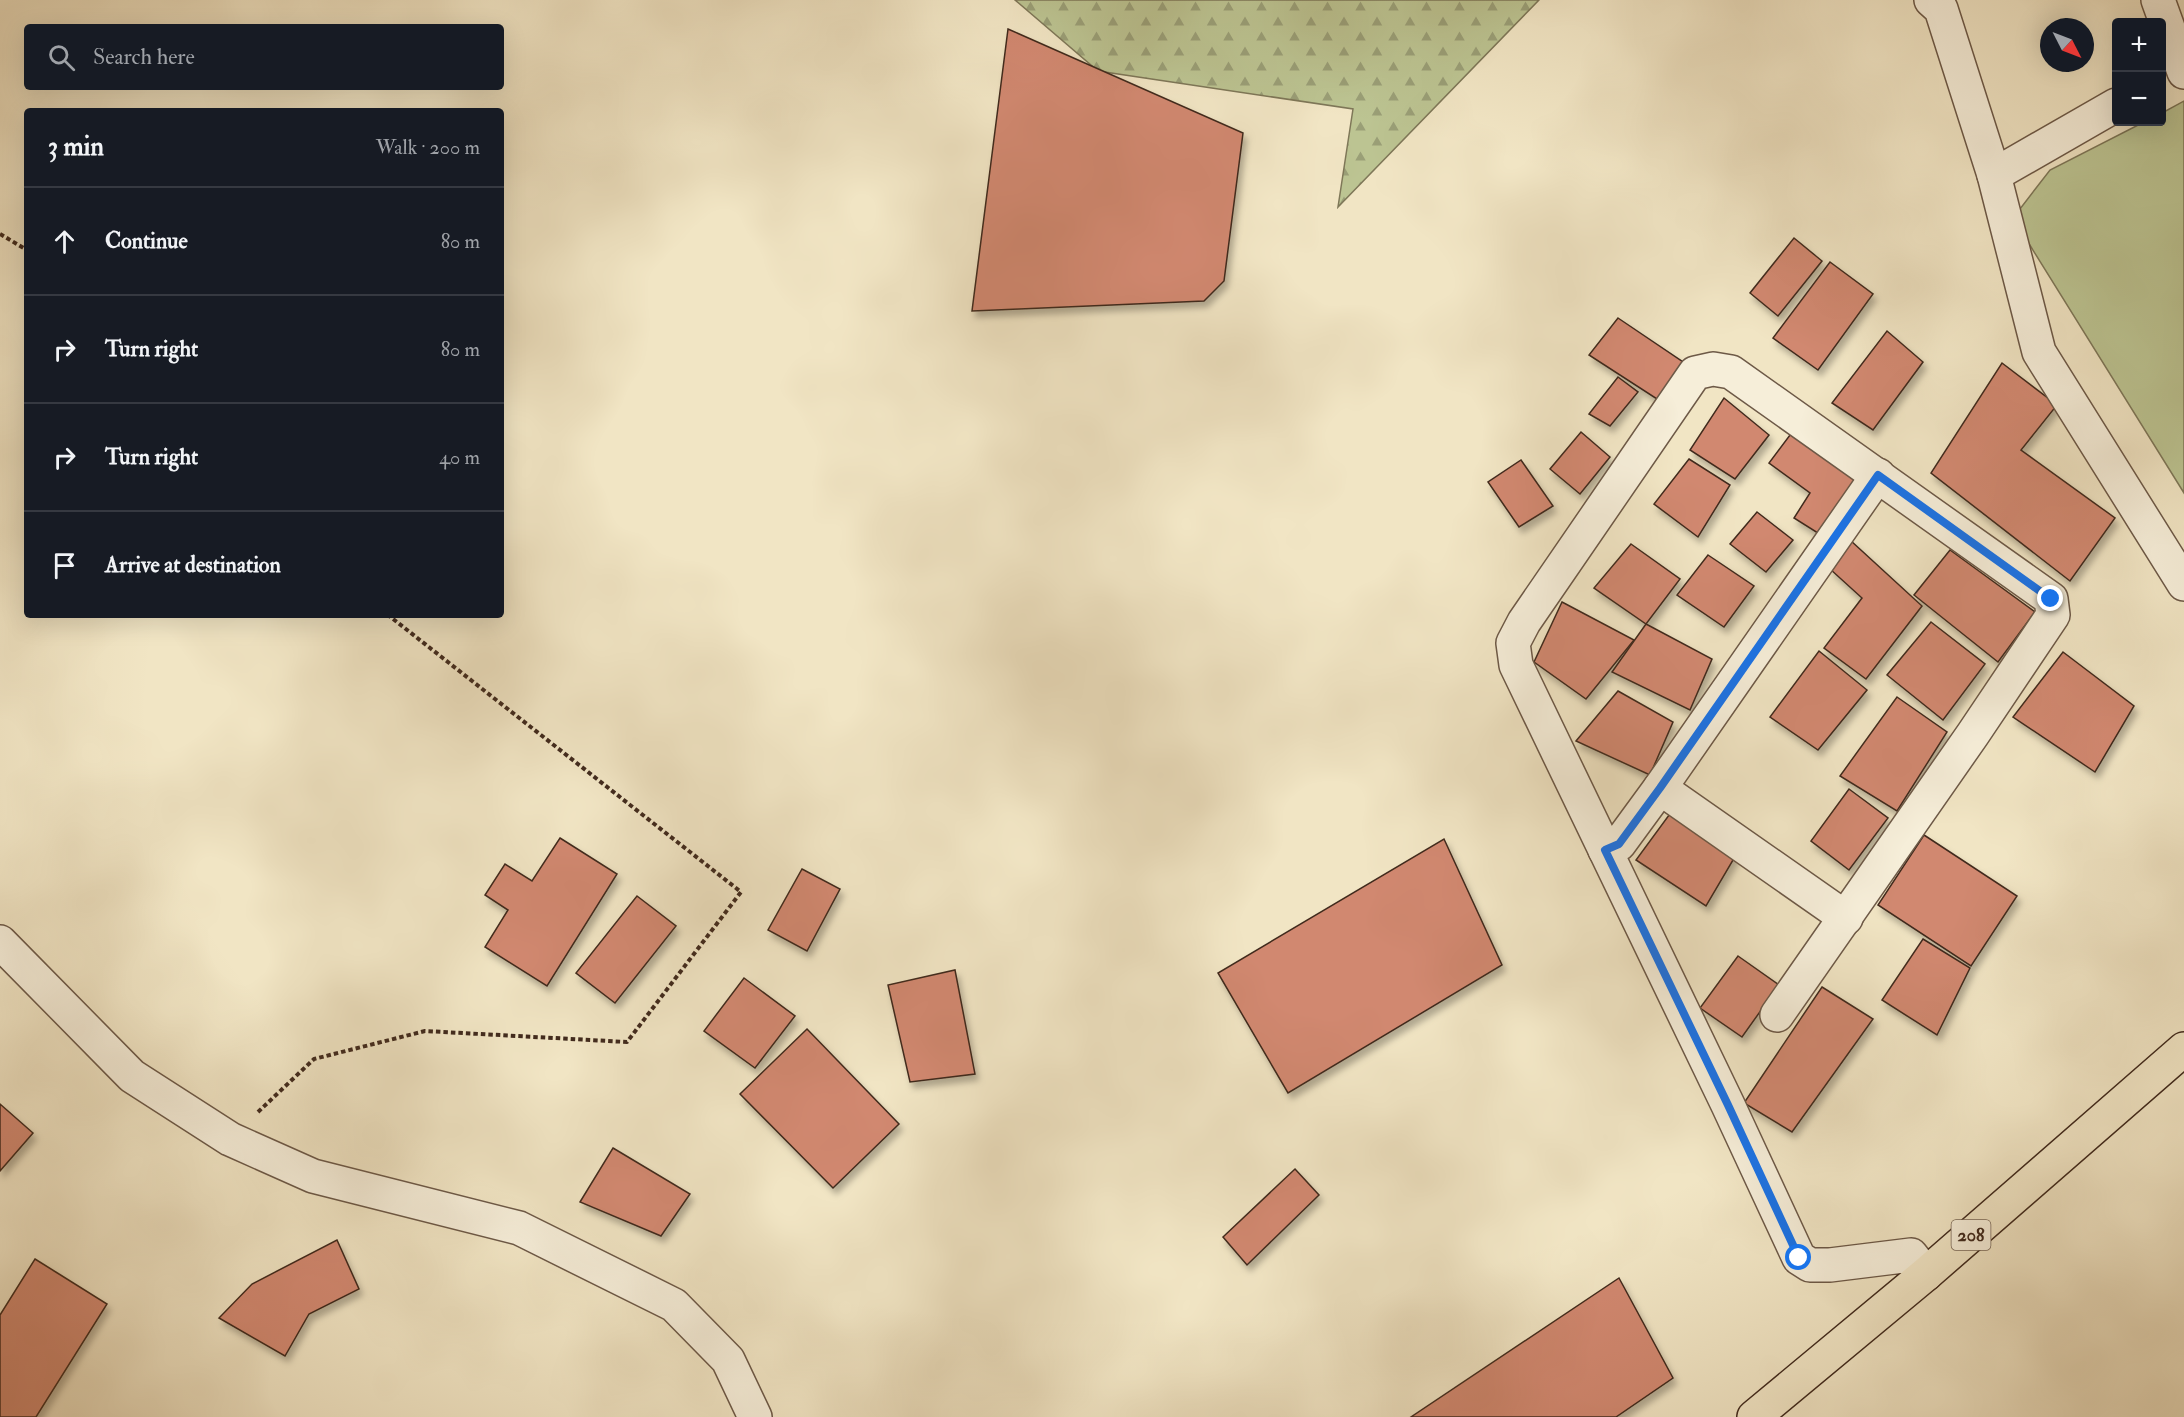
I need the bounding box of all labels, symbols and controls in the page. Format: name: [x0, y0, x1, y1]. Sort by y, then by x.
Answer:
north arrow: [2040, 18, 2094, 72]
map controls: [2112, 18, 2166, 126]
button: +: [2112, 18, 2166, 72]
search box: [24, 24, 504, 90]
icon: search: [45, 41, 78, 74]
text: Search here: [93, 43, 195, 71]
button: −: [2112, 72, 2166, 126]
text: 3 min: [48, 131, 104, 163]
text: Walk · 200 m: [376, 135, 480, 160]
icon: ahead: [48, 225, 81, 258]
text: Continue: [105, 227, 188, 255]
text: 80 m: [441, 229, 480, 254]
icon: right: [48, 333, 81, 366]
text: Turn right: [105, 335, 198, 363]
text: 80 m: [441, 337, 480, 362]
icon: right: [48, 441, 81, 474]
text: Turn right: [105, 443, 198, 471]
text: 40 m: [439, 445, 480, 470]
icon: arrive: [48, 549, 81, 582]
text: Arrive at destination: [105, 551, 281, 579]
route end: [2037, 585, 2063, 611]
road number: 208: [1952, 1220, 1990, 1250]
route start: [1785, 1244, 1811, 1270]

